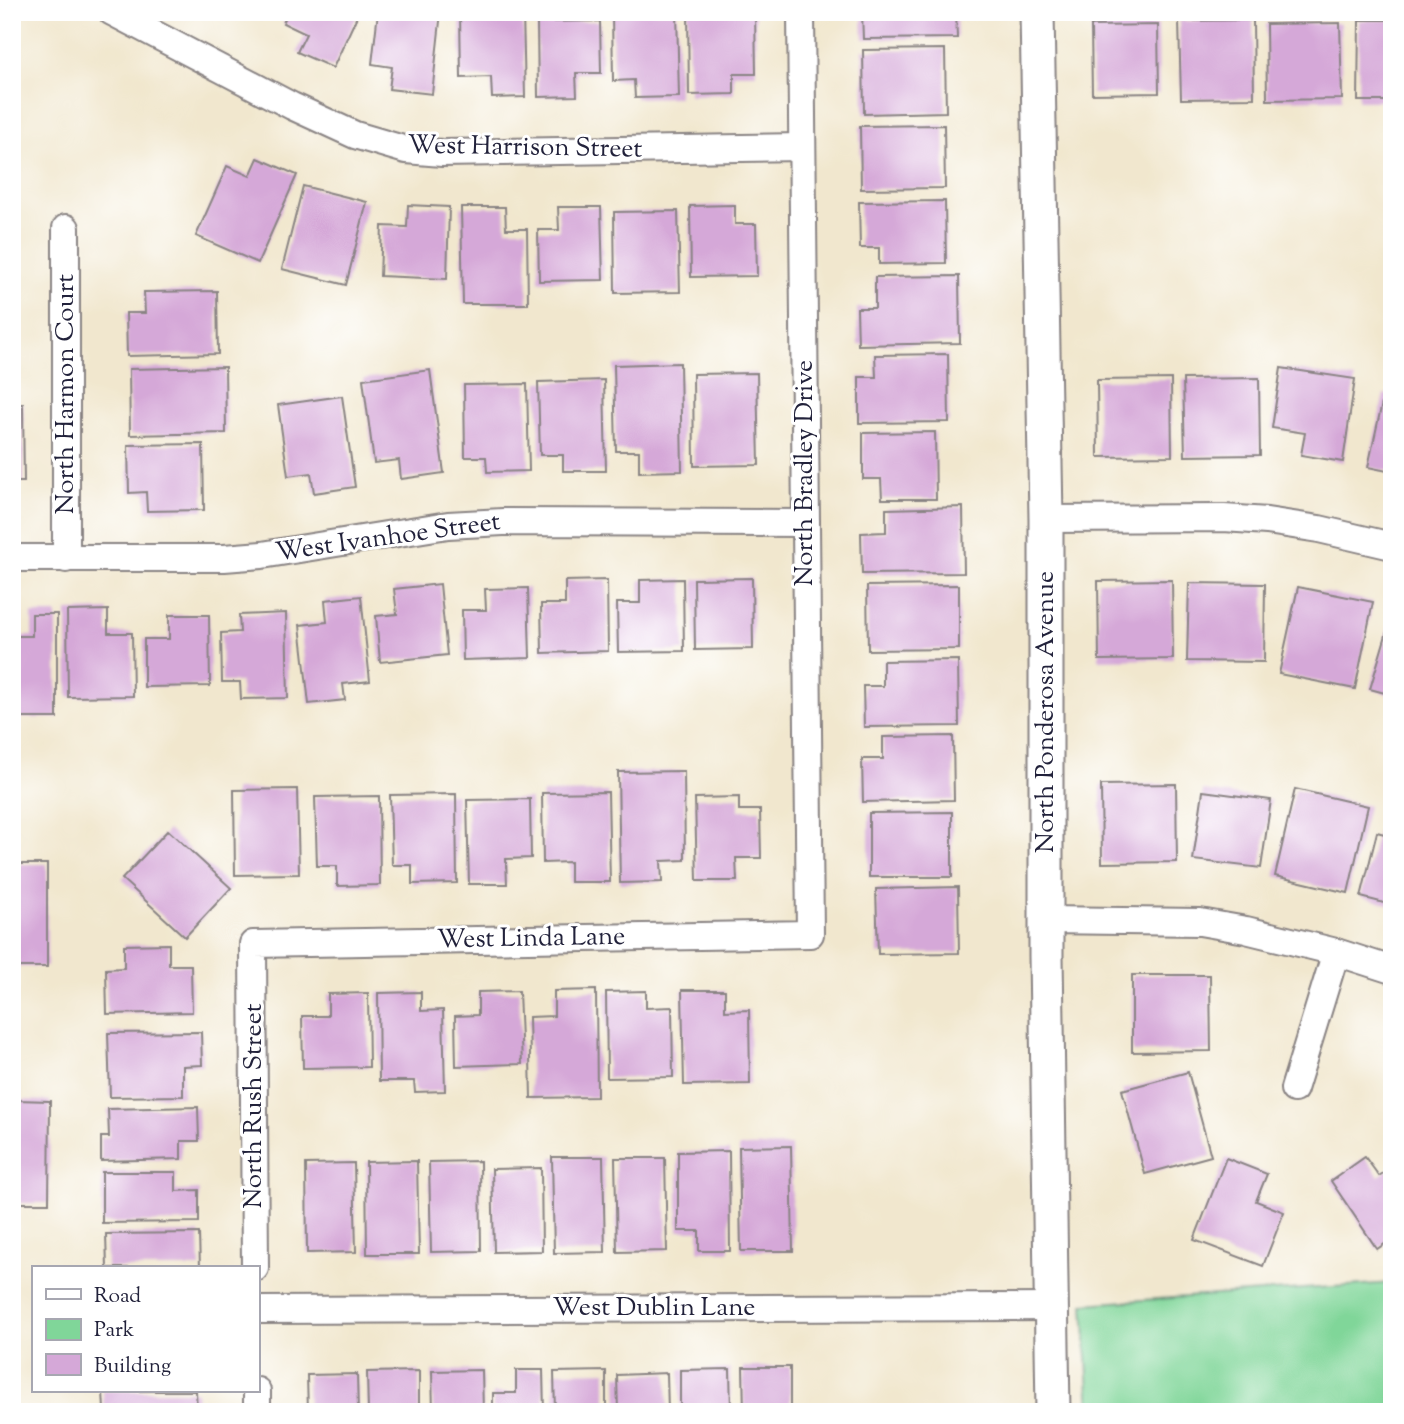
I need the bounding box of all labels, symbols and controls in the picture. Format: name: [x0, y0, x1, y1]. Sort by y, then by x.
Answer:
street label: West Harrison Street: [407, 127, 643, 169]
street label: North Harmon Court: [48, 274, 85, 514]
street label: North Bradley Drive: [787, 360, 824, 586]
street label: West Ivanhoe Street: [273, 504, 503, 572]
street label: North Ponderosa Avenue: [1028, 571, 1065, 853]
street label: West Linda Lane: [437, 919, 625, 959]
street label: North Rush Street: [236, 1003, 273, 1209]
legend: [32, 1266, 259, 1392]
text: Road: [94, 1282, 141, 1312]
street label: West Dublin Lane: [553, 1290, 755, 1327]
text: Park: [94, 1316, 135, 1346]
text: Building: [94, 1352, 171, 1382]

